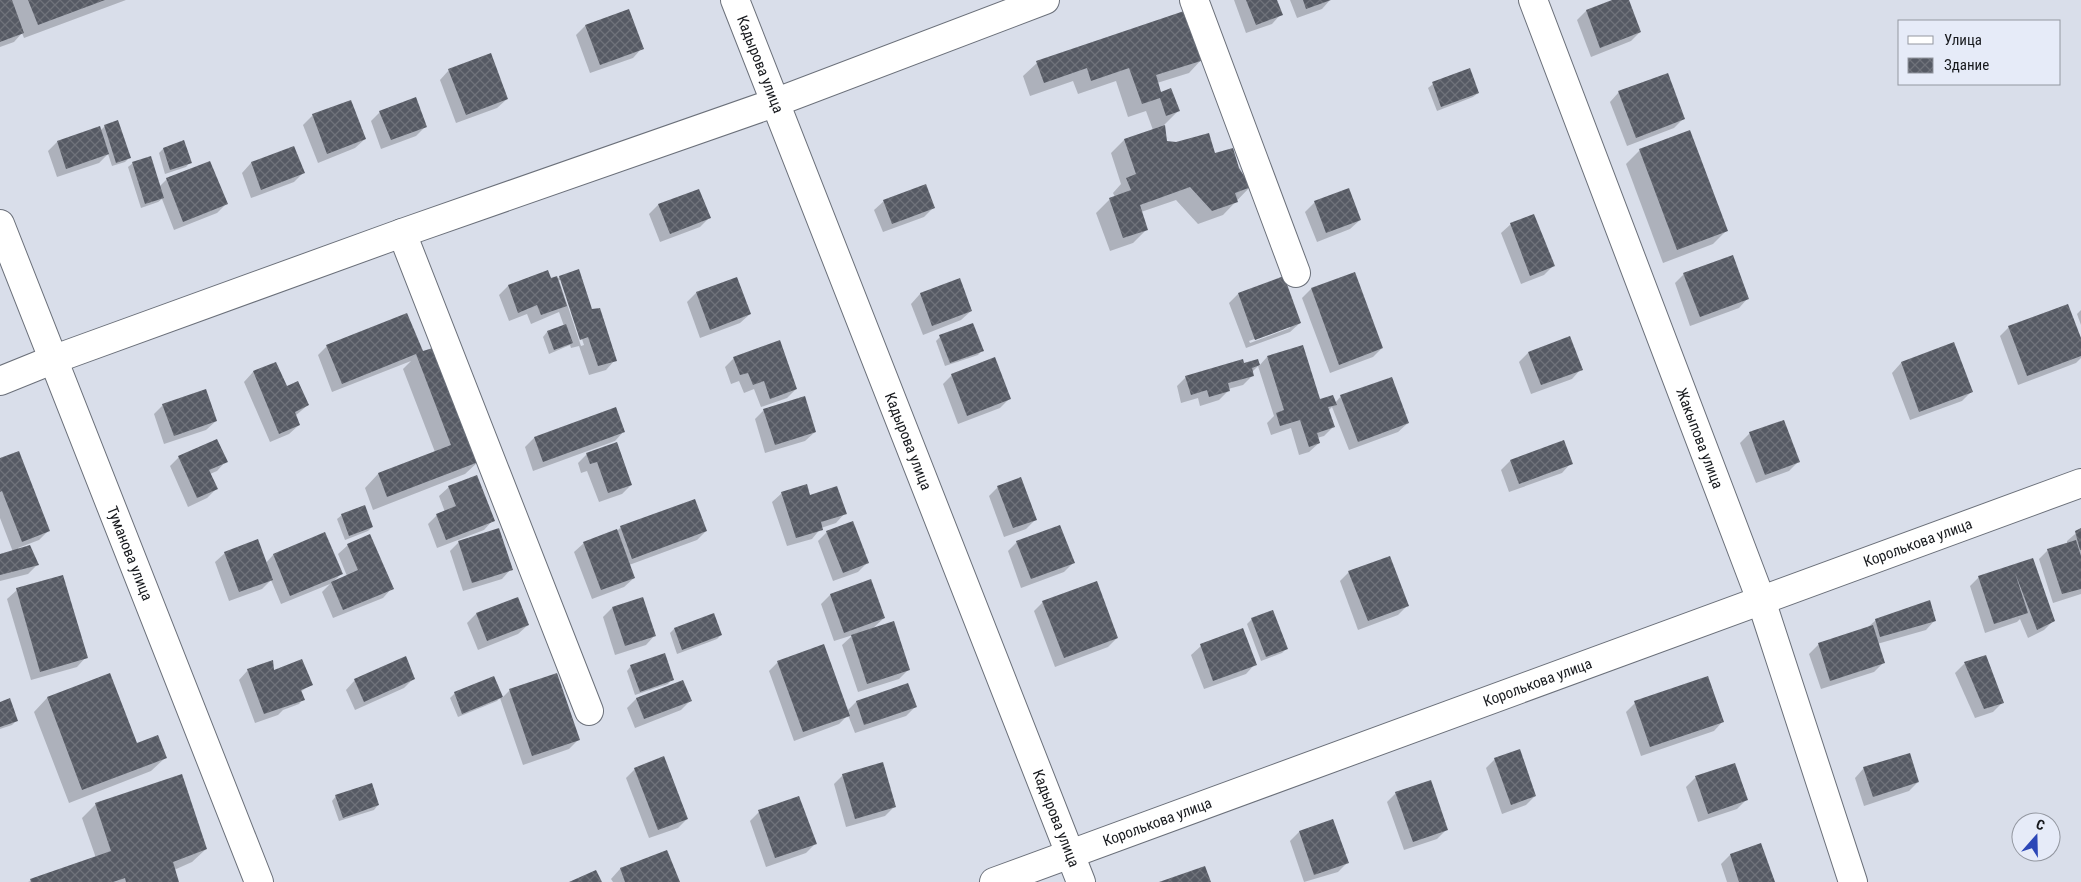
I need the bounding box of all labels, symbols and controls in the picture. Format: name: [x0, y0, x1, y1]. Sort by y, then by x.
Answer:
street label: Кадырова улица: [733, 13, 787, 116]
legend: [1898, 20, 2061, 85]
text: Улица: [1944, 31, 1982, 49]
text: Здание: [1944, 56, 1989, 74]
street label: Жакыпова улица: [1672, 386, 1727, 491]
street label: Кадырова улица: [881, 390, 935, 493]
street label: Туманова улица: [103, 504, 156, 603]
street label: Королькова улица: [1861, 515, 1975, 571]
street label: Королькова улица: [1481, 654, 1594, 711]
street label: Кадырова улица: [1029, 767, 1083, 870]
street label: Королькова улица: [1100, 794, 1214, 850]
north arrow: [2011, 812, 2061, 862]
text: С: [2034, 816, 2047, 834]

